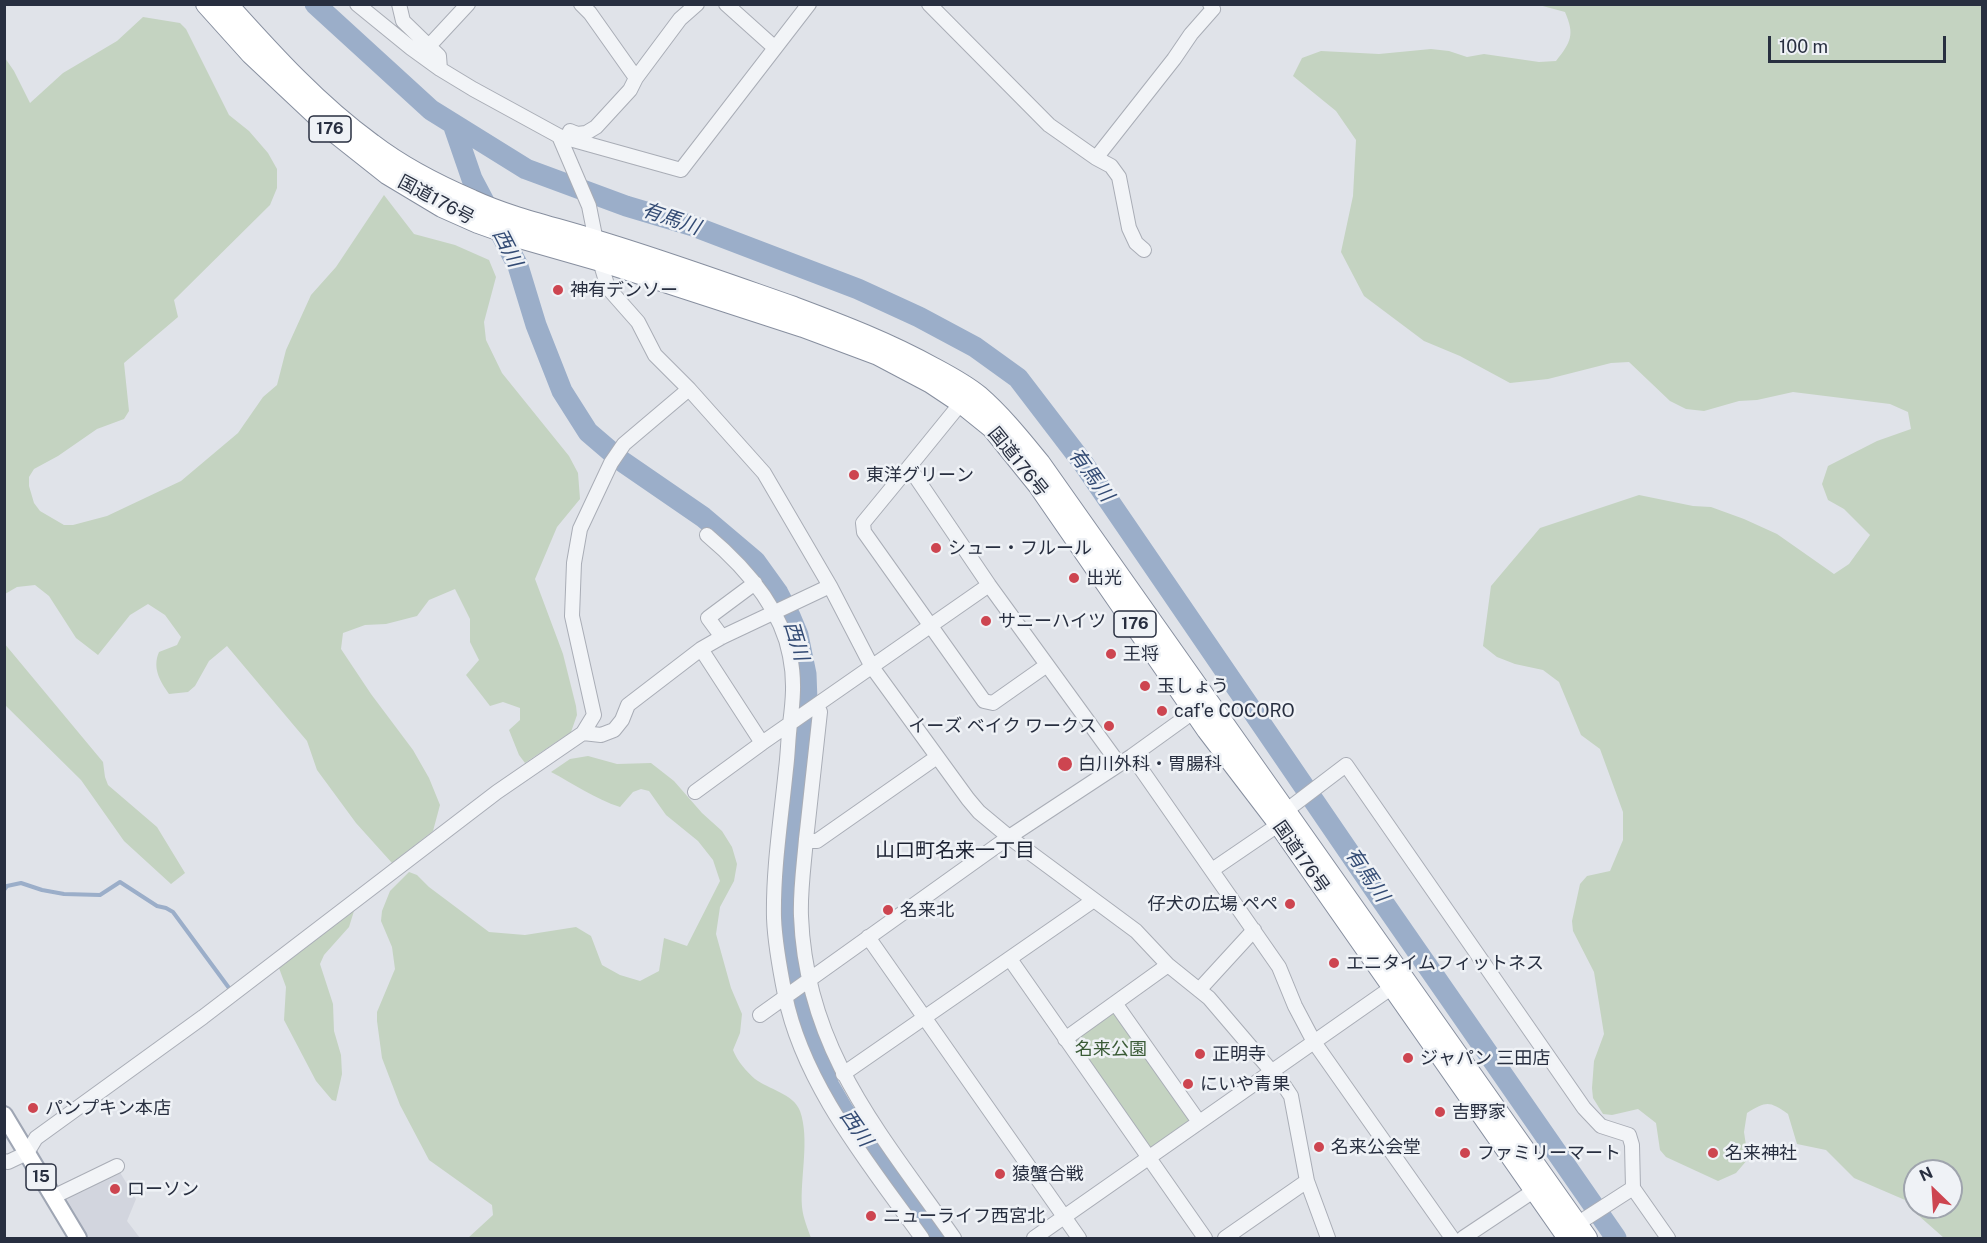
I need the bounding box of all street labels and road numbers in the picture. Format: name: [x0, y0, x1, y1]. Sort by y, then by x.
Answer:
road number: 176: [309, 116, 351, 142]
street label: 国道176号: [394, 171, 478, 229]
street label: 国道176号: [983, 423, 1053, 501]
road number: 176: [1114, 611, 1156, 637]
street label: 国道176号: [1268, 817, 1334, 897]
road number: 15: [26, 1164, 56, 1190]

